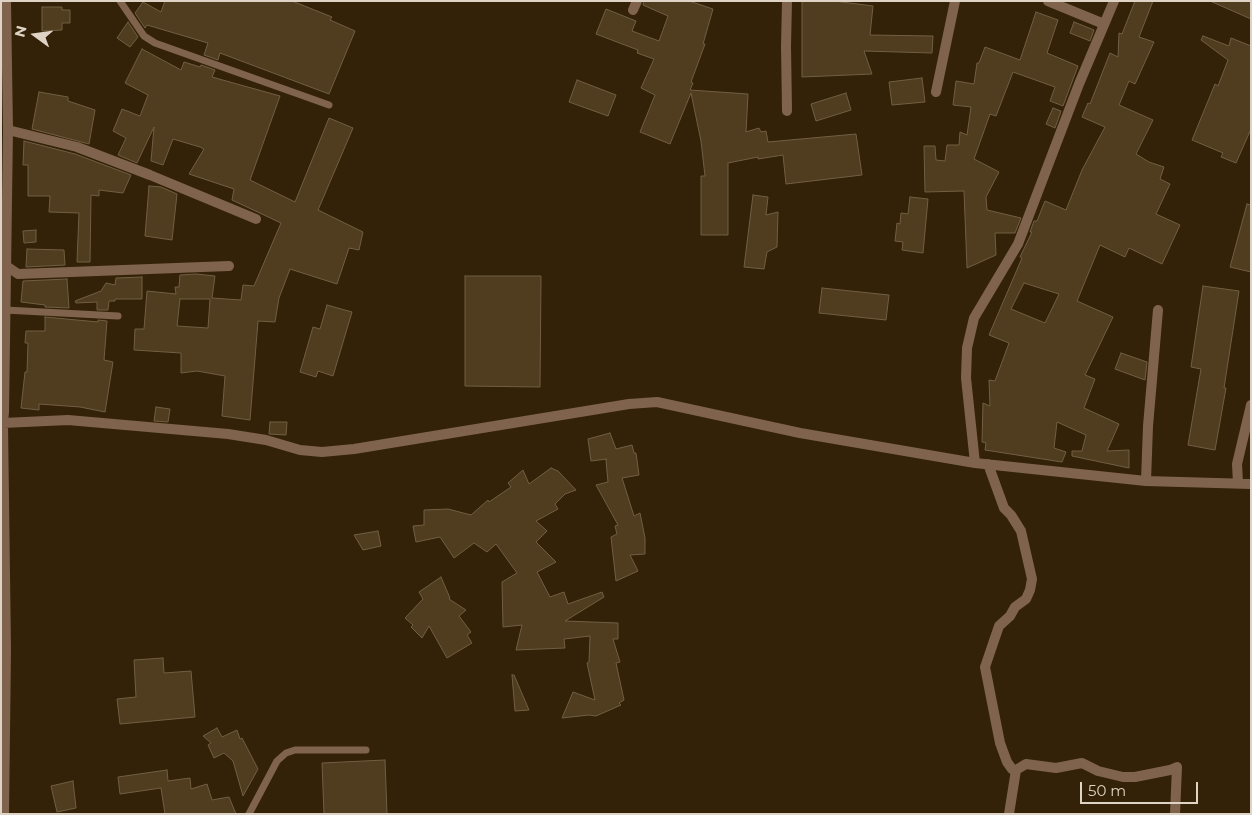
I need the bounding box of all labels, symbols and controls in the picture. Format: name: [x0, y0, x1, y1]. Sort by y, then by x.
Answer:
north arrow: [10, 10, 60, 60]
text: N: [10, 24, 31, 39]
scale bar: [1082, 772, 1200, 804]
text: 50 m: [1088, 781, 1126, 800]

